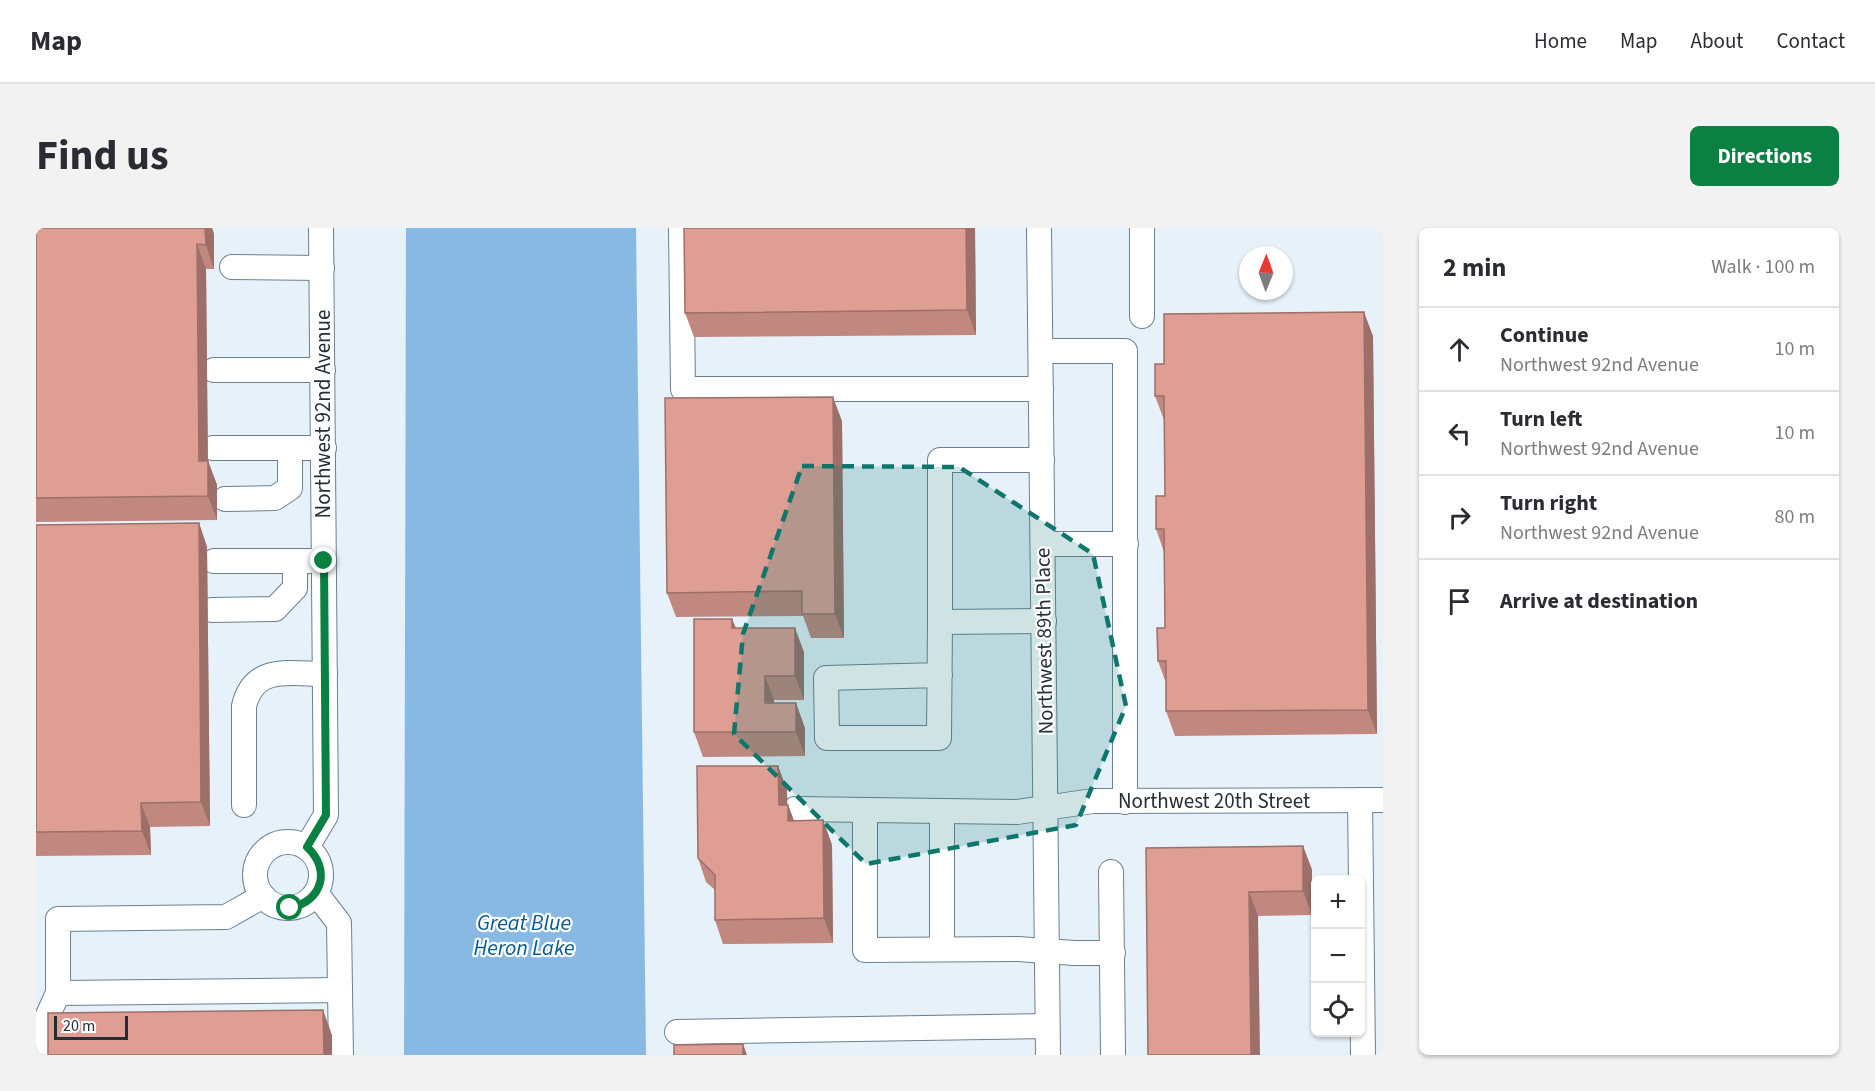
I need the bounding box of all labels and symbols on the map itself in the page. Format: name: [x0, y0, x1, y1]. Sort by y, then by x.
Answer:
north arrow: [1239, 246, 1293, 300]
street label: Northwest 92nd Avenue: [308, 310, 338, 518]
route end: [310, 547, 336, 573]
street label: Northwest 89th Place: [1027, 547, 1061, 735]
street label: Northwest 20th Street: [1118, 786, 1310, 816]
route start: [276, 894, 302, 920]
water label: Great Blue Heron Lake: [473, 907, 575, 964]
scale bar: [54, 1013, 128, 1040]

